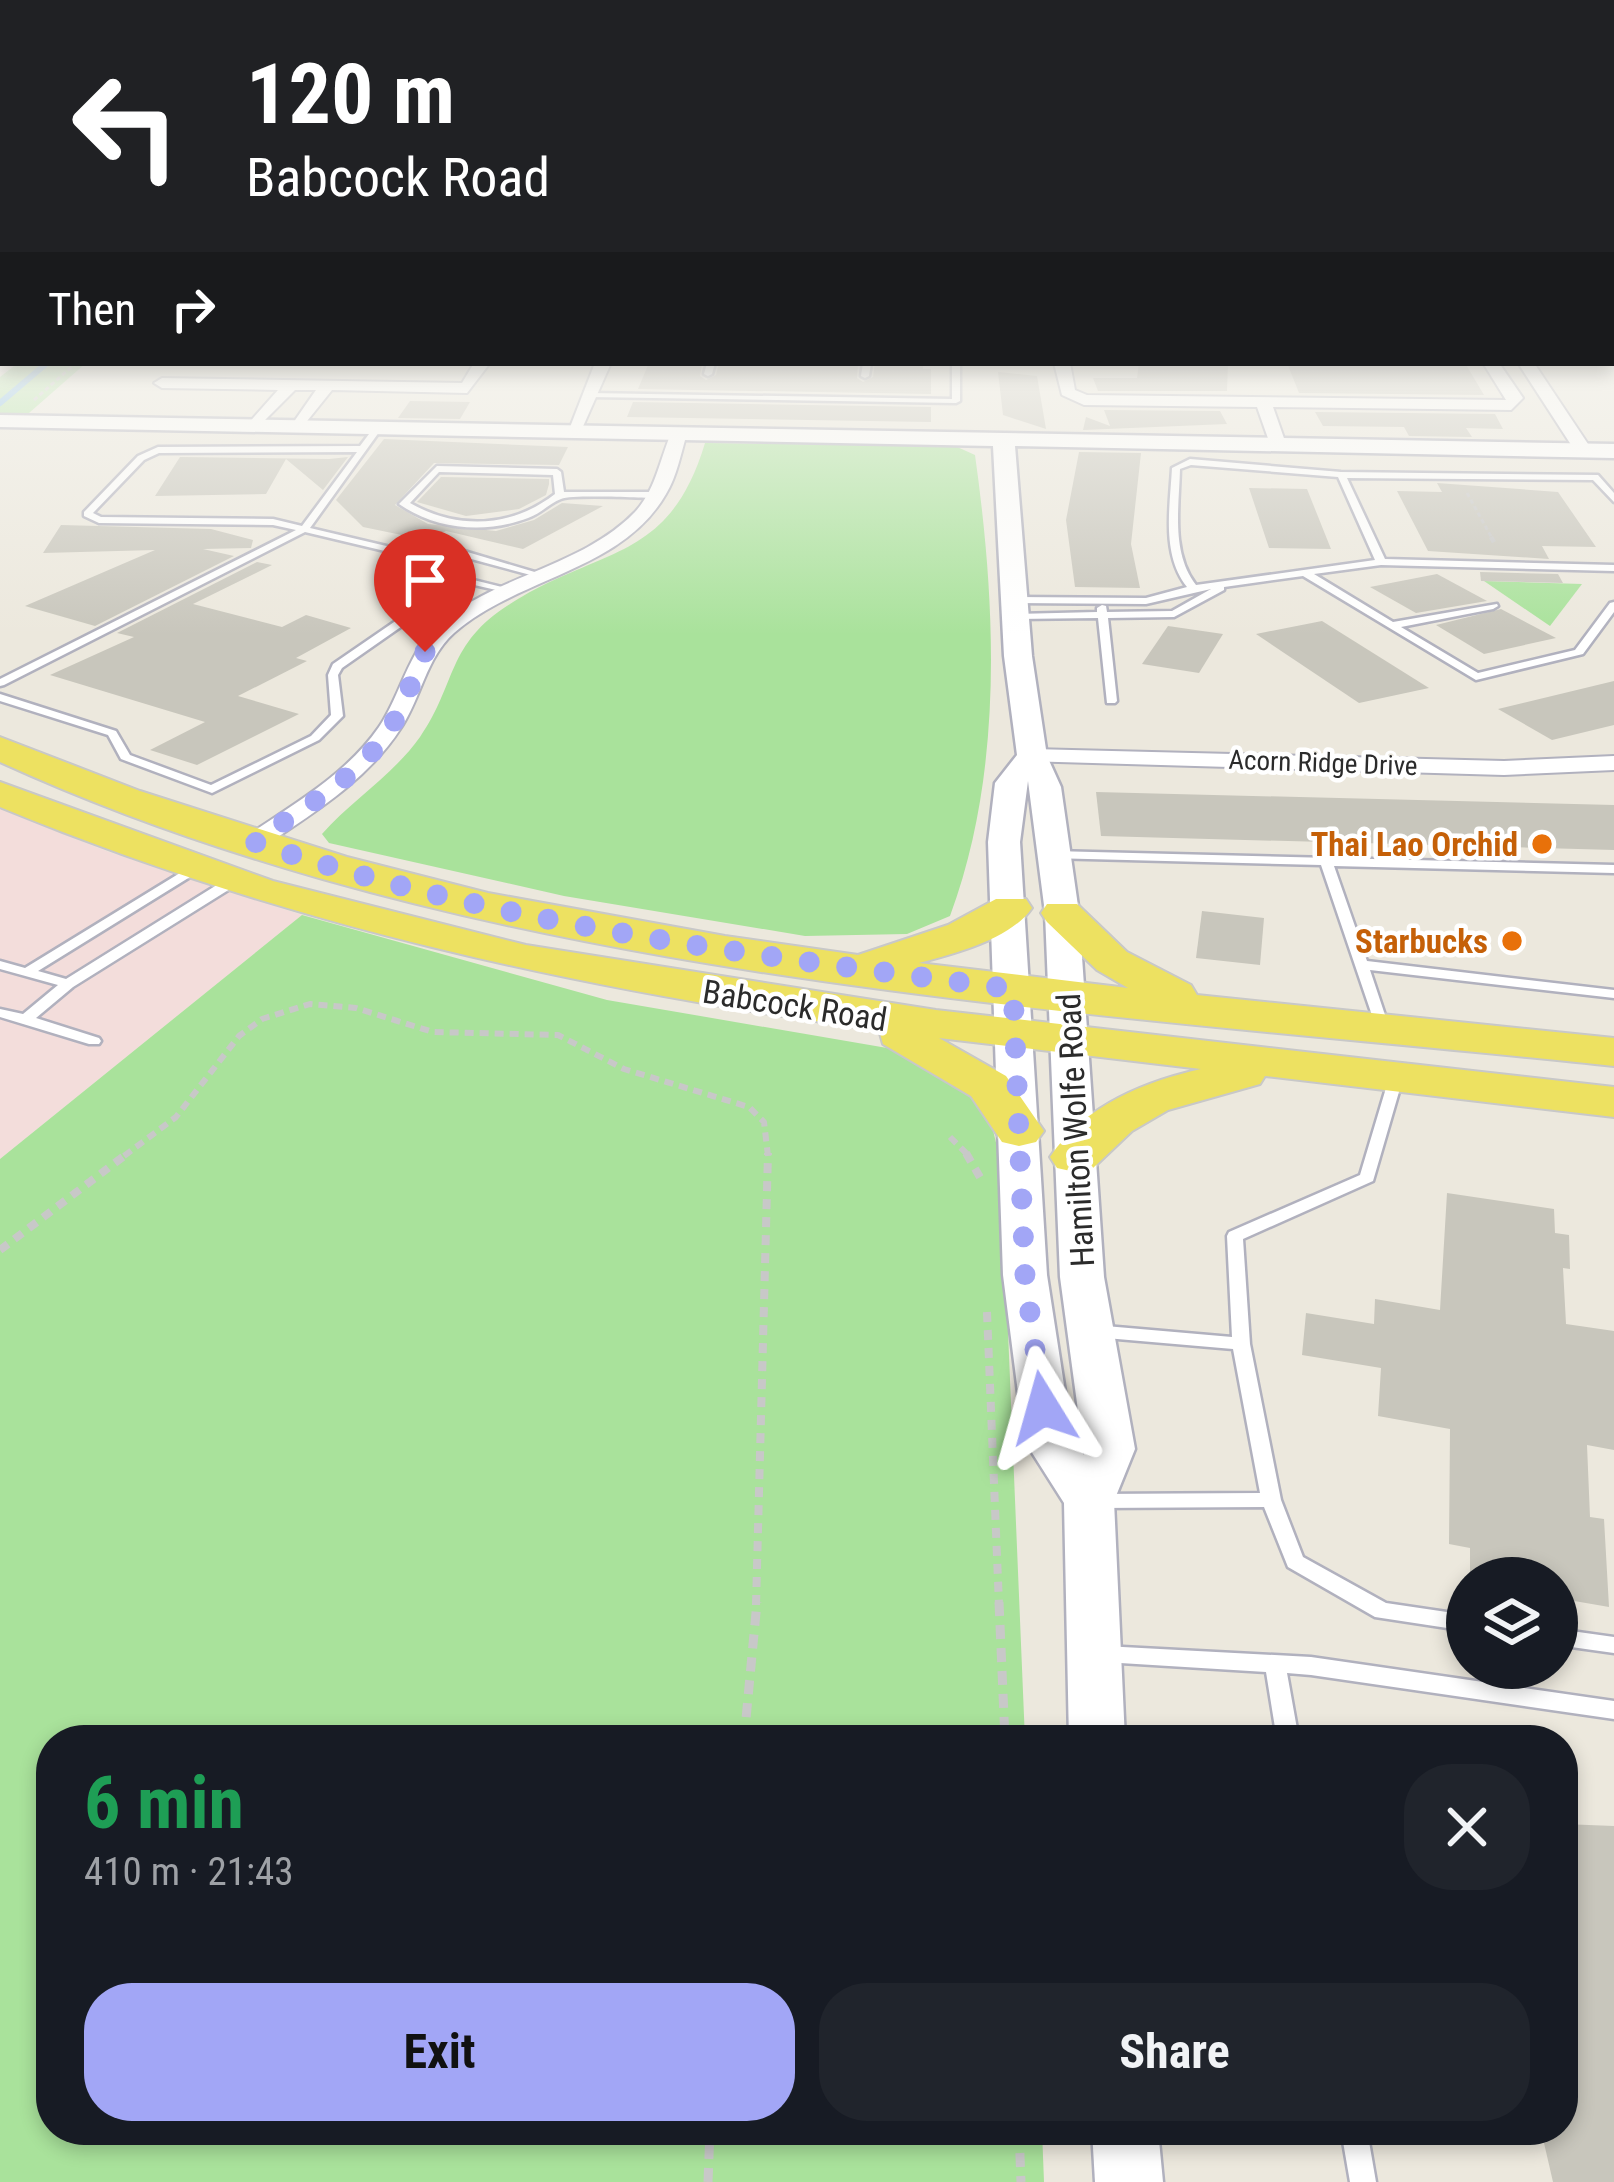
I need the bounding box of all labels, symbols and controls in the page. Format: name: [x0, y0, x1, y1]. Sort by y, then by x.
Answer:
text: 120 m: [246, 45, 455, 144]
icon: left: [48, 48, 204, 204]
text: Babcock Road: [246, 146, 550, 209]
icon: right: [160, 276, 226, 342]
text: Then: [48, 283, 136, 336]
pin: [374, 529, 476, 652]
icon: arrive: [392, 547, 458, 613]
street label: Acorn Ridge Drive: [1228, 744, 1418, 782]
place label: Thai Lao Orchid: [1310, 825, 1518, 864]
marker: Thai Lao Orchid: [1529, 831, 1555, 857]
place label: Starbucks: [1355, 922, 1488, 961]
marker: Starbucks: [1499, 928, 1525, 954]
street label: Babcock Road: [700, 972, 890, 1039]
street label: Hamilton Wolfe Road: [1049, 992, 1102, 1268]
position arrow: [980, 1345, 1106, 1471]
map controls: [1446, 1557, 1578, 1689]
button: layers: [1446, 1557, 1578, 1689]
text: 6 min: [84, 1761, 244, 1846]
button: close: [1404, 1764, 1530, 1890]
text: 410 m · 21:43: [84, 1849, 294, 1895]
button: Exit: [84, 1983, 795, 2121]
button: Share: [819, 1983, 1530, 2121]

